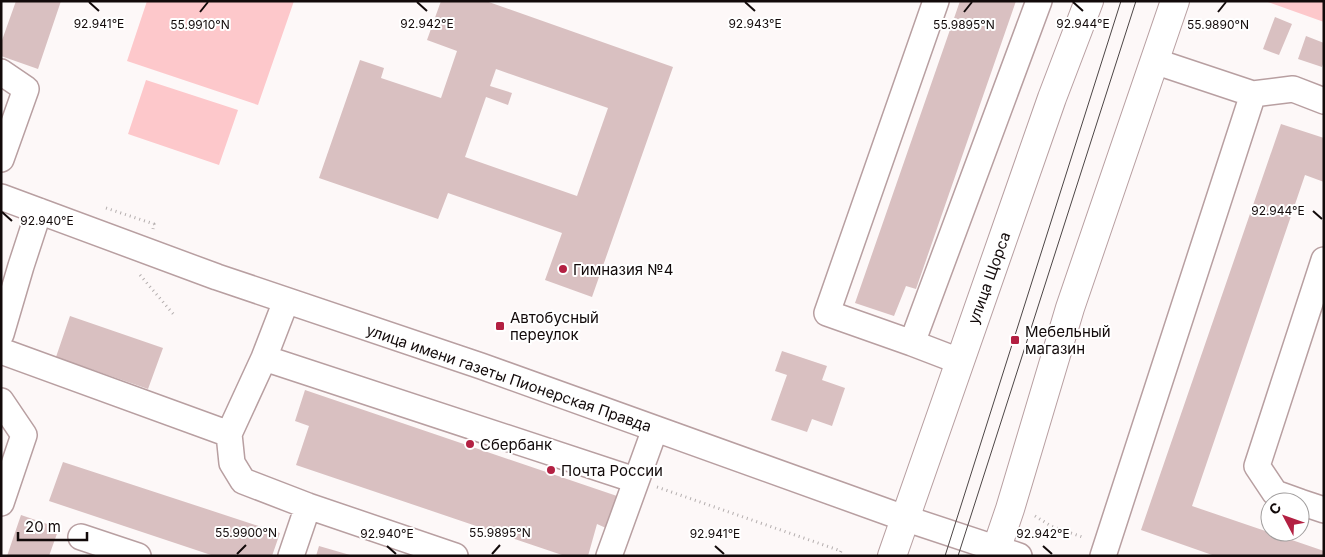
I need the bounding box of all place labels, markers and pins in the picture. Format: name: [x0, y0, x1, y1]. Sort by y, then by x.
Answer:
place label: Гимназия №4: [573, 260, 673, 279]
marker: Гимназия №4: [557, 263, 569, 275]
place label: Автобусный переулок: [510, 308, 599, 344]
marker: Автобусный переулок: [494, 320, 506, 332]
place label: Мебельный магазин: [1025, 322, 1111, 358]
marker: Мебельный магазин: [1009, 334, 1021, 346]
place label: Сбербанк: [480, 435, 552, 454]
marker: Сбербанк: [464, 438, 476, 450]
place label: Почта России: [561, 461, 663, 480]
marker: Почта России: [545, 464, 557, 476]

